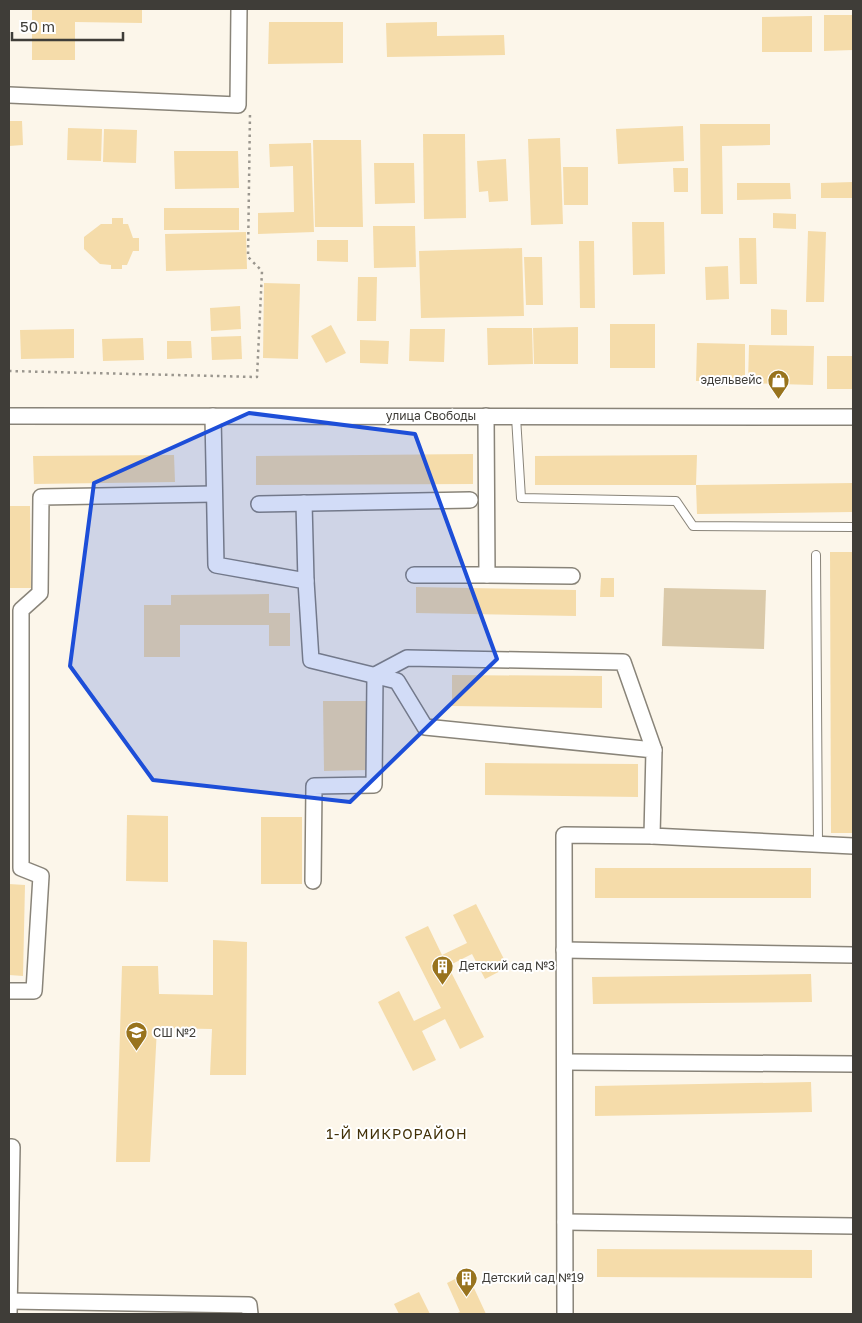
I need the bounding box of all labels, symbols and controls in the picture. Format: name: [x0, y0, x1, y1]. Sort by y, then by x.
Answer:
scale bar: [12, 10, 124, 42]
text: 50 m: [20, 17, 55, 35]
shop icon: эдельвейс: [766, 368, 790, 399]
place label: эдельвейс: [701, 372, 762, 387]
street label: улица Свободы: [386, 408, 476, 423]
building icon: Детский сад №3: [431, 954, 455, 985]
place label: Детский сад №3: [459, 958, 555, 973]
school or university icon: СШ №2: [125, 1021, 149, 1052]
place label: СШ №2: [153, 1025, 196, 1040]
district label: 1-Й МИКРОРАЙОН: [326, 1125, 468, 1142]
building icon: Детский сад №19: [454, 1266, 478, 1297]
place label: Детский сад №19: [482, 1270, 584, 1285]

